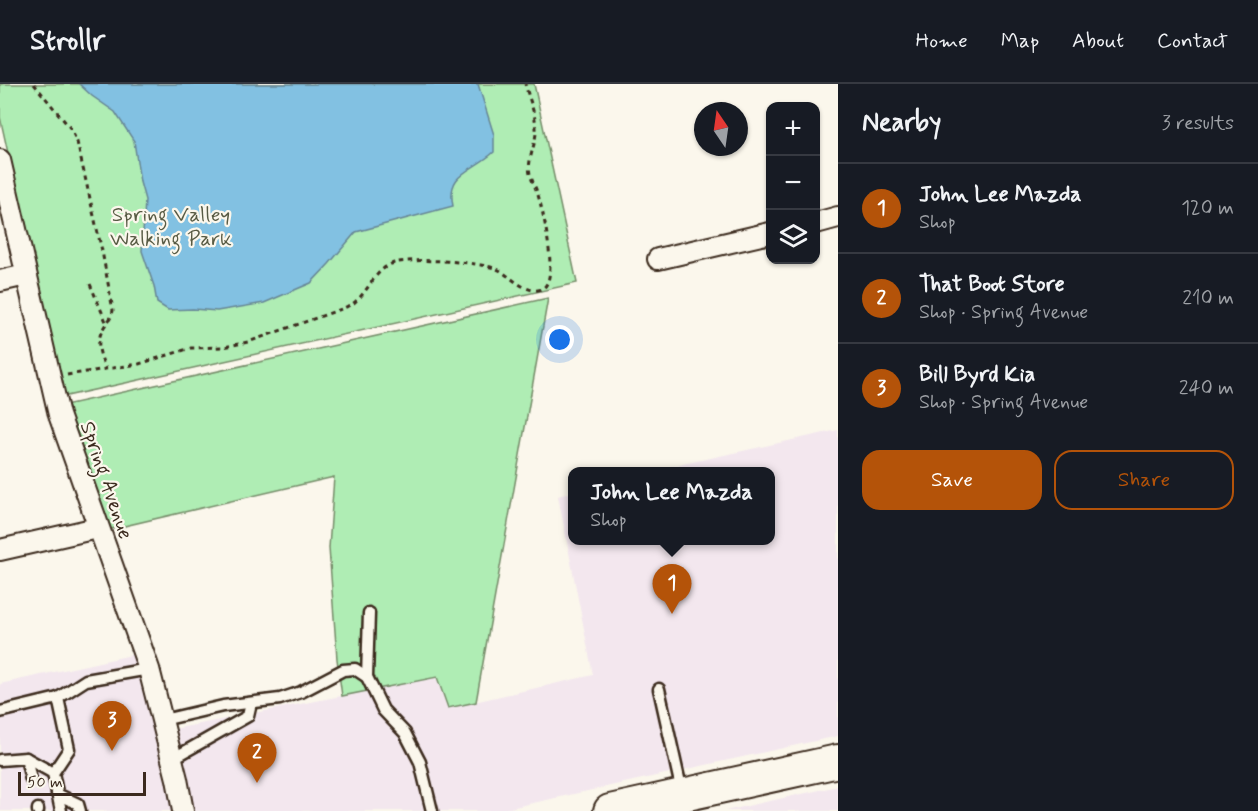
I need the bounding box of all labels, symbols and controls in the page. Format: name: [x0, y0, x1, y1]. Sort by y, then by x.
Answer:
text: Strollr: [30, 23, 105, 60]
text: Home: [916, 27, 968, 55]
text: Map: [1001, 27, 1039, 55]
text: About: [1072, 27, 1124, 55]
text: Contact: [1157, 27, 1228, 55]
north arrow: [694, 102, 748, 156]
map controls: [766, 102, 820, 264]
button: +: [766, 102, 820, 156]
text: Nearby: [862, 106, 941, 140]
text: 3 results: [1162, 110, 1234, 137]
button: −: [766, 156, 820, 210]
text: John Lee Mazda: [919, 181, 1082, 209]
text: 1: [877, 195, 886, 222]
text: 120 m: [1181, 195, 1234, 222]
park label: Spring Valley Walking Park: [110, 201, 232, 255]
text: Shop: [919, 209, 956, 236]
button: layers: [766, 210, 820, 264]
text: That Boot Store: [919, 271, 1065, 299]
text: 2: [877, 285, 886, 312]
text: 210 m: [1182, 285, 1234, 312]
text: Shop · Spring Avenue: [919, 299, 1088, 326]
your location: [545, 325, 574, 354]
text: Bill Byrd Kia: [919, 361, 1035, 389]
text: 3: [877, 375, 886, 402]
text: 240 m: [1179, 375, 1234, 402]
text: Shop · Spring Avenue: [919, 389, 1088, 416]
street label: Spring Avenue: [71, 418, 139, 544]
button: Save: [862, 450, 1042, 510]
button: Share: [1054, 450, 1234, 510]
popup: [568, 467, 775, 545]
text: John Lee Mazda: [590, 479, 753, 507]
text: Shop: [590, 507, 627, 534]
pin: 1: [652, 564, 692, 614]
pin: 3: [92, 702, 132, 751]
pin: 2: [238, 734, 276, 783]
scale bar: [18, 769, 146, 796]
text: 50 m: [27, 772, 63, 793]

